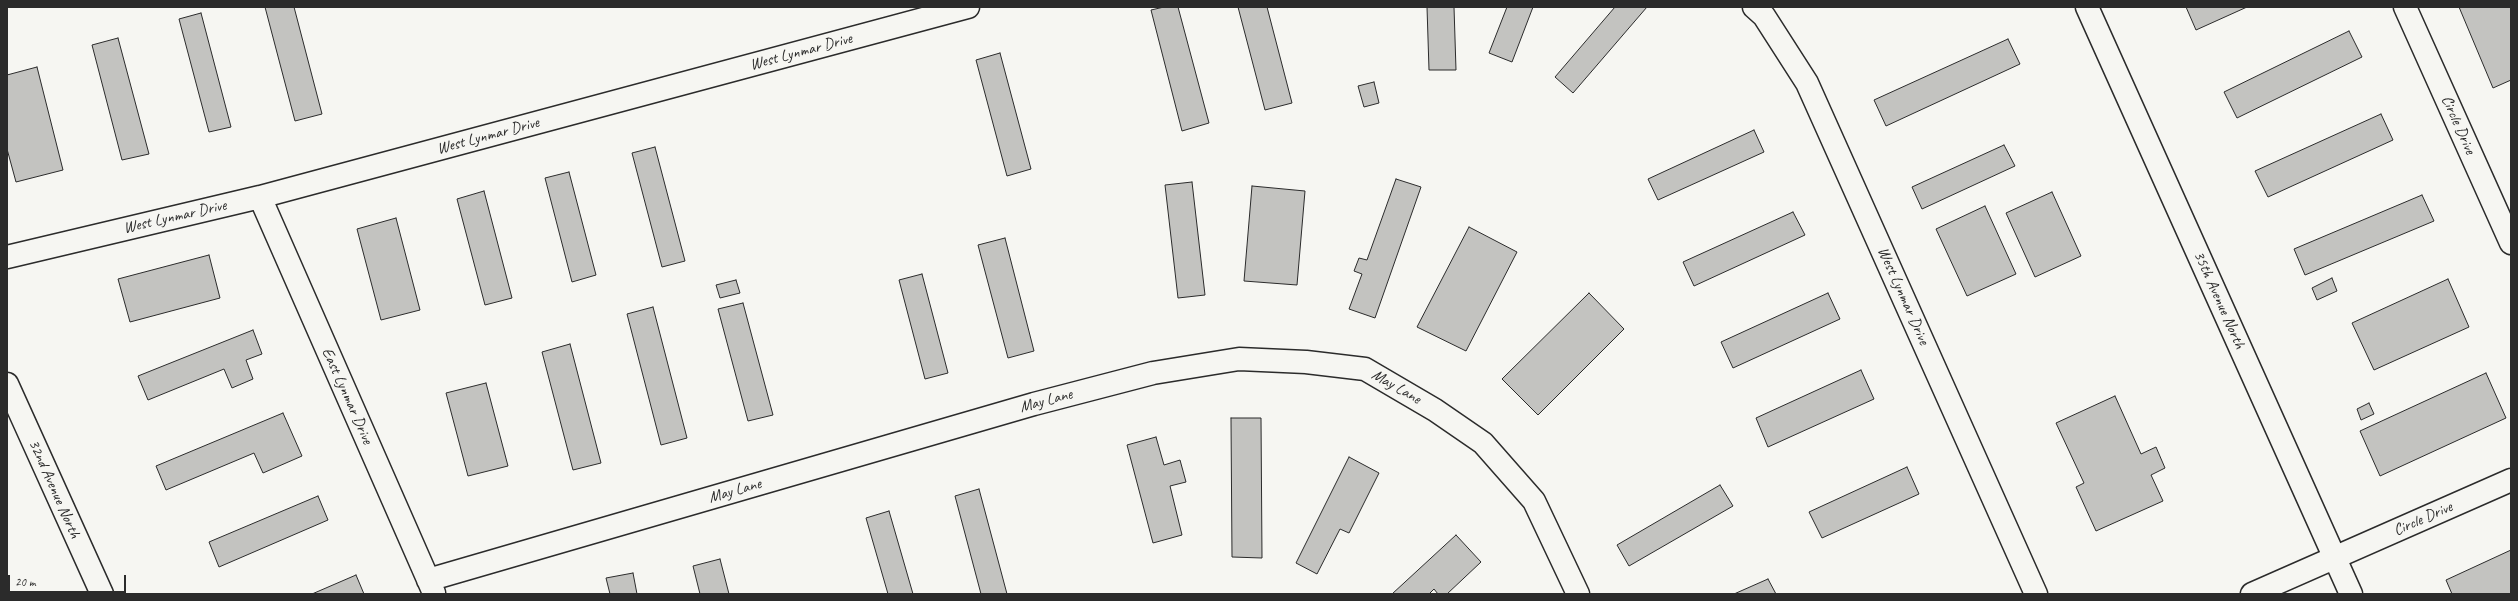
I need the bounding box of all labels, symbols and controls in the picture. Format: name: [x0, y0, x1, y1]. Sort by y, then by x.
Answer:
street label: West Lynmar Drive: [748, 29, 854, 75]
street label: Circle Drive: [2437, 93, 2479, 157]
street label: West Lynmar Drive: [435, 113, 541, 159]
street label: West Lynmar Drive: [122, 196, 228, 238]
street label: West Lynmar Drive: [1873, 244, 1933, 348]
street label: 35th Avenue North: [2189, 248, 2249, 352]
street label: East Lynmar Drive: [317, 345, 377, 447]
street label: May Lane: [1368, 365, 1424, 409]
street label: May Lane: [1018, 385, 1074, 417]
street label: 32nd Avenue North: [24, 437, 84, 541]
street label: May Lane: [707, 474, 763, 508]
street label: Circle Drive: [2391, 498, 2455, 540]
scale bar: [10, 567, 128, 593]
text: 20 m: [15, 574, 35, 590]

